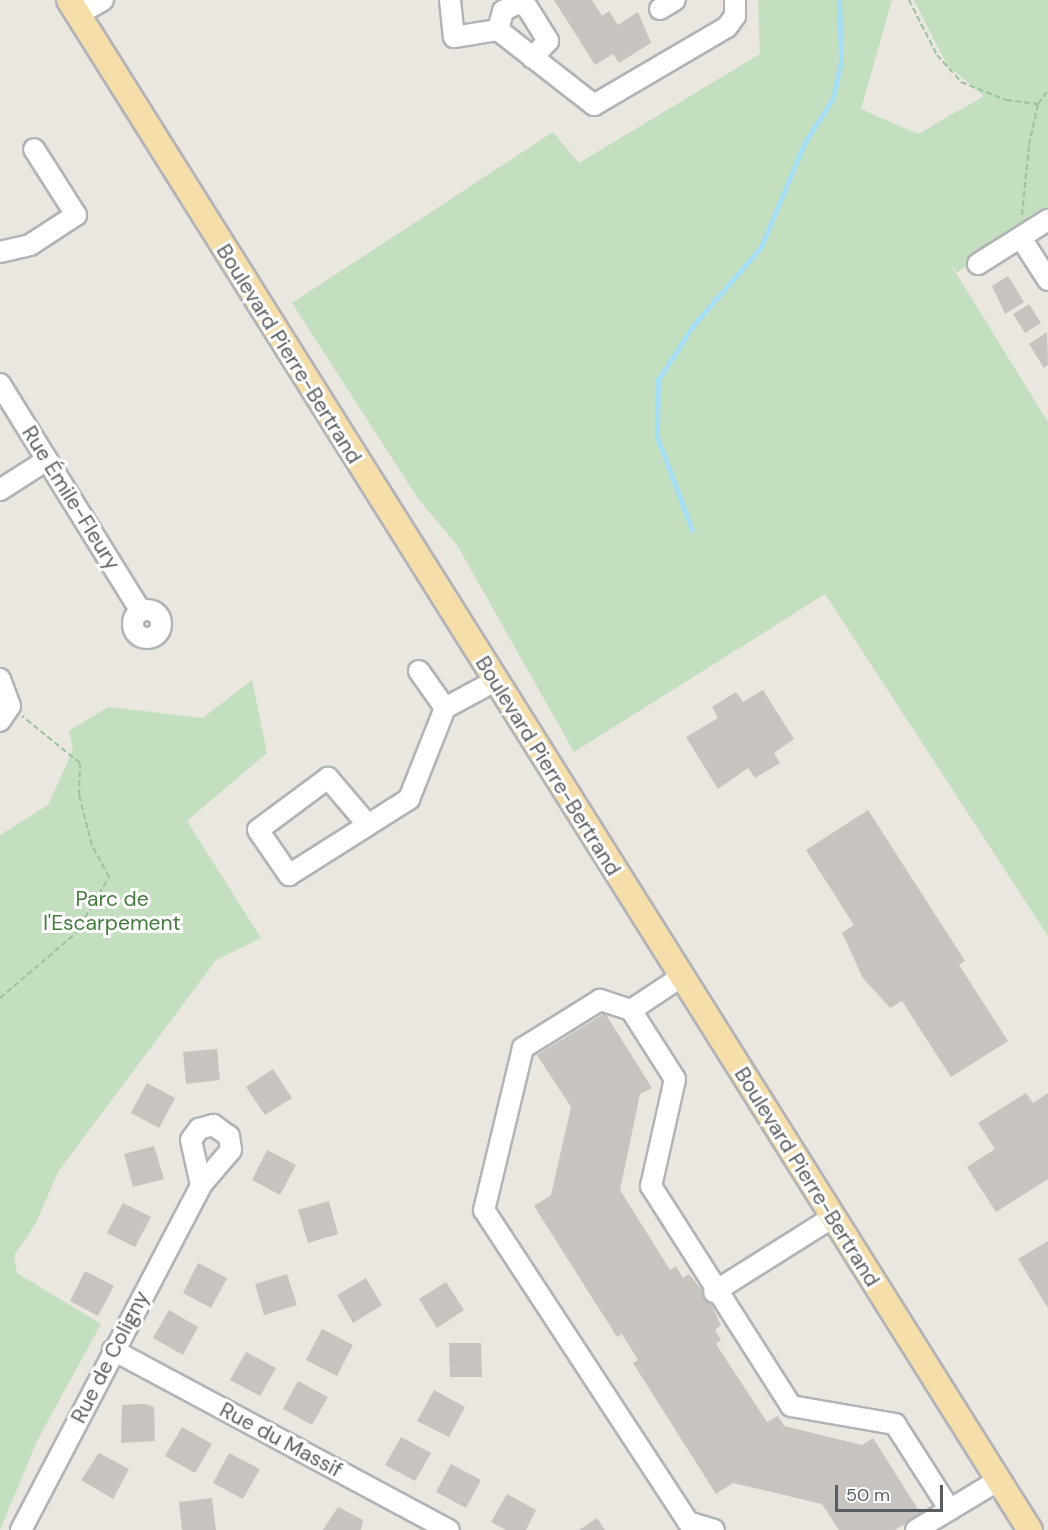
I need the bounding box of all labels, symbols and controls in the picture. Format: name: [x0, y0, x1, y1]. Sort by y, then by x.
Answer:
street label: Boulevard Pierre-Bertrand: [211, 240, 367, 468]
street label: Rue Émile-Fleury: [17, 421, 125, 575]
street label: Boulevard Pierre-Bertrand: [470, 652, 626, 880]
park label: Parc de l'Escarpement: [43, 886, 181, 936]
street label: Boulevard Pierre-Bertrand: [729, 1063, 885, 1291]
street label: Rue de Coligny: [66, 1287, 154, 1427]
street label: Rue du Massif: [215, 1397, 347, 1483]
scale bar: [838, 1473, 946, 1511]
text: 50 m: [846, 1483, 890, 1507]

